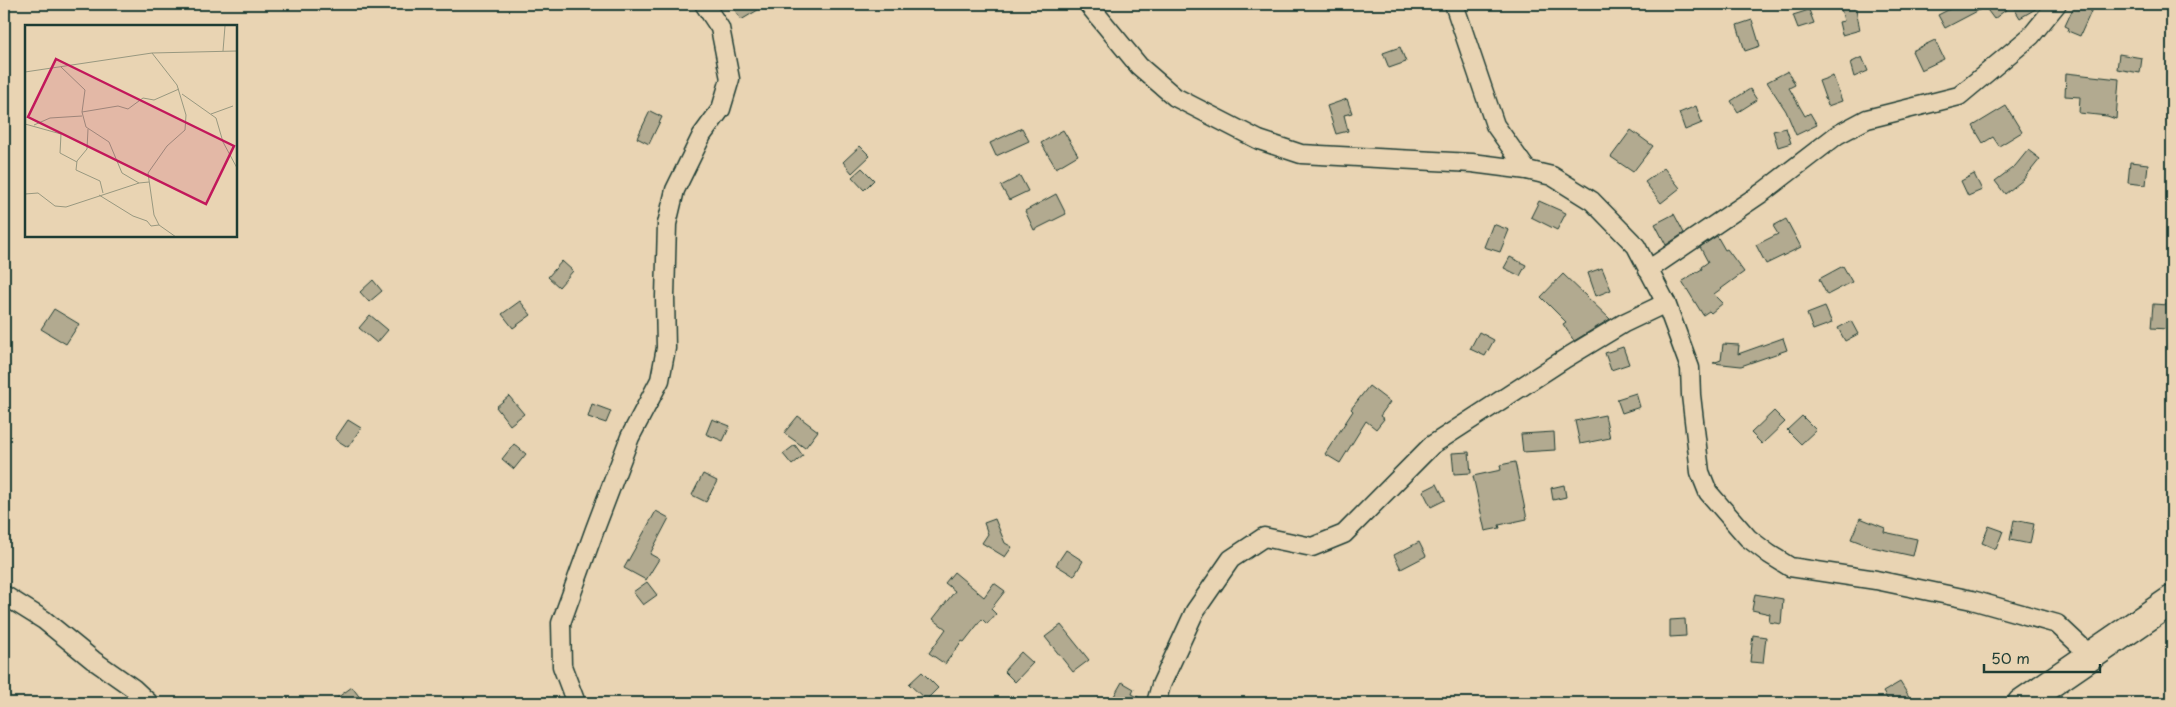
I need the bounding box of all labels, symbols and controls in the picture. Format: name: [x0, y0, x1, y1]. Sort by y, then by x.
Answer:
inset map: [25, 25, 238, 238]
scale bar: [1984, 642, 2100, 674]
text: 50 m: [1991, 646, 2030, 669]

